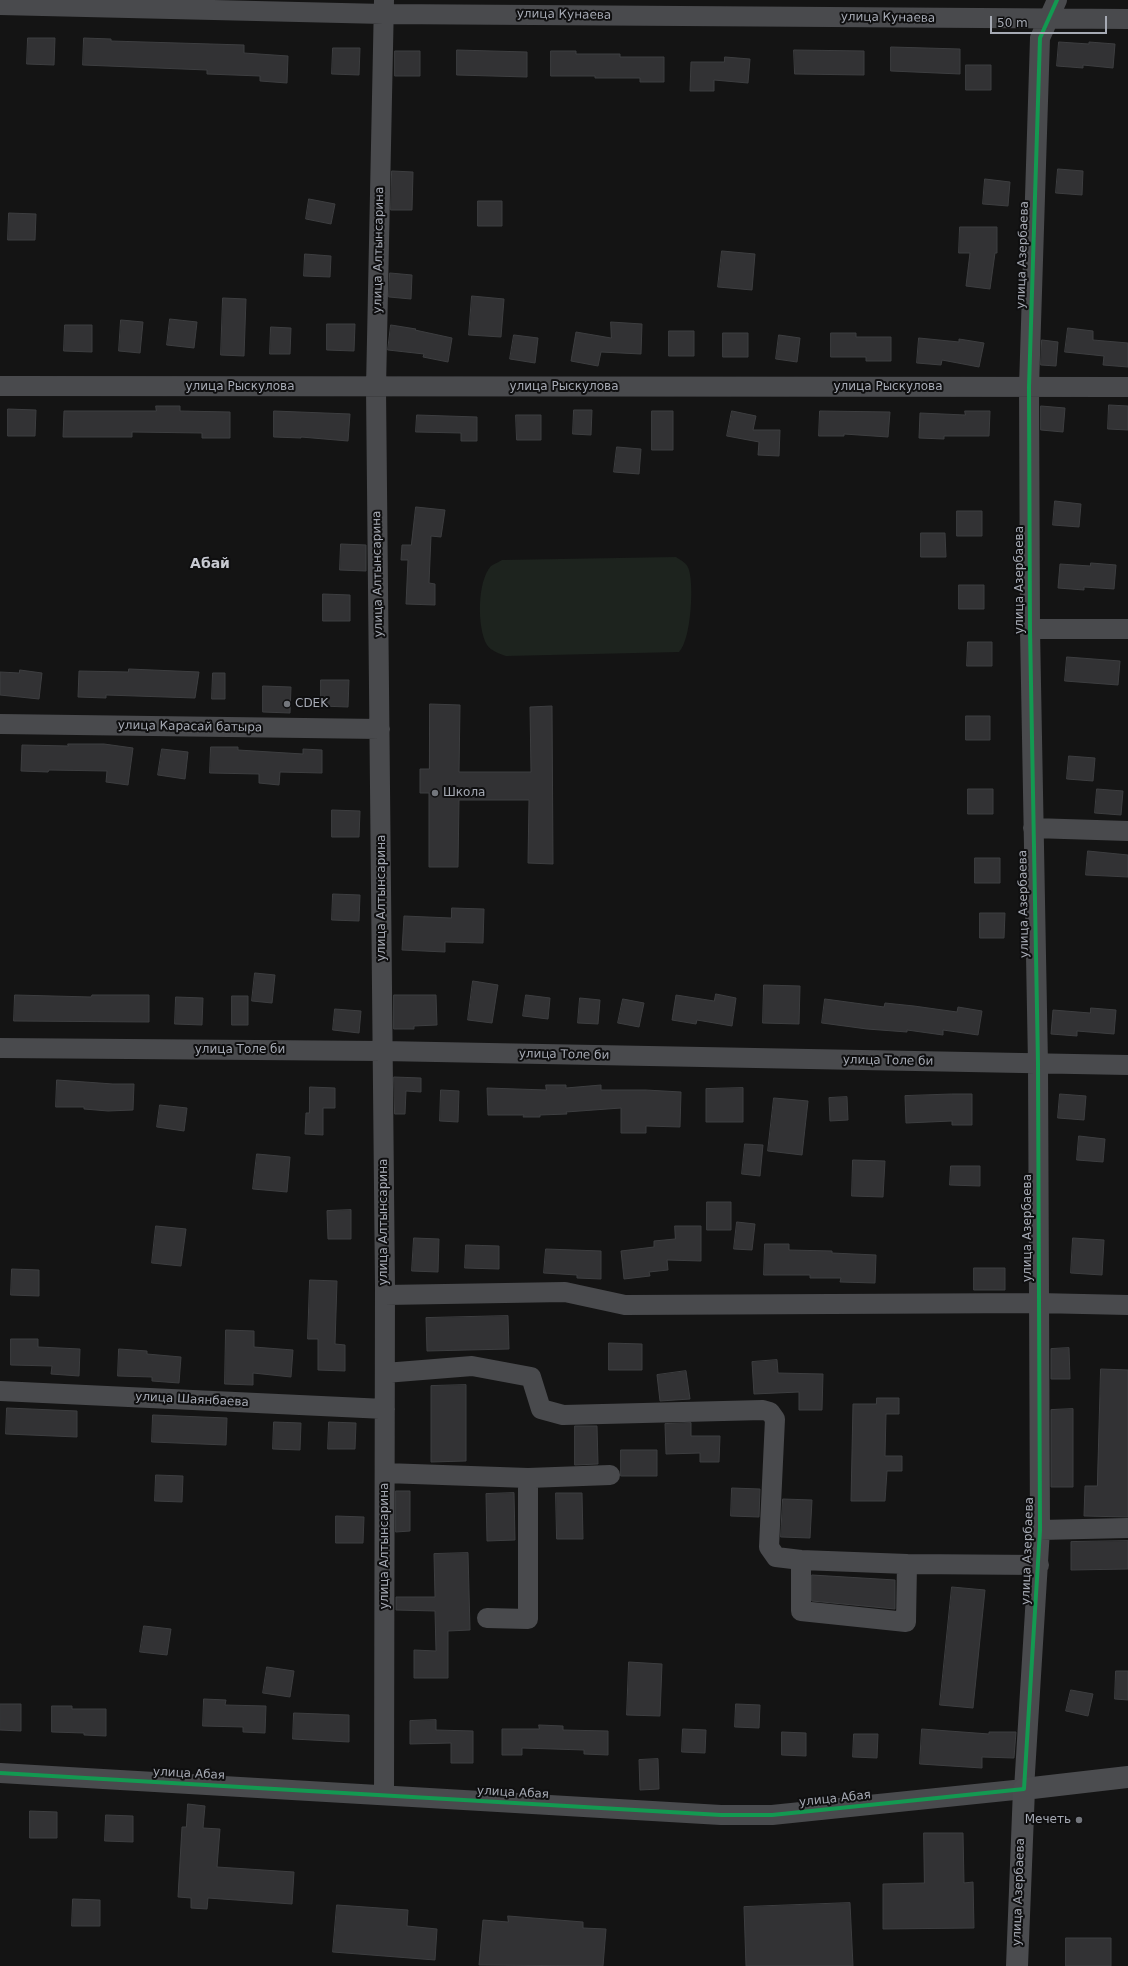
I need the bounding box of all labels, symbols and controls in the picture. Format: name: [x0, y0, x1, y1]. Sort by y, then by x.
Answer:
street label: улица Кунаева: [517, 7, 611, 23]
scale bar: [992, 8, 1109, 34]
street label: улица Кунаева: [841, 10, 935, 26]
text: 50 m: [997, 16, 1028, 30]
street label: улица Алтынсарина: [371, 187, 387, 313]
street label: улица Азербаева: [1014, 201, 1032, 309]
street label: улица Рыскулова: [185, 380, 295, 394]
street label: улица Рыскулова: [509, 380, 619, 394]
street label: улица Рыскулова: [833, 380, 943, 394]
street label: улица Алтынсарина: [370, 511, 386, 637]
street label: улица Азербаева: [1013, 526, 1027, 634]
district label: Абай: [190, 556, 230, 572]
place label: CDEK: [295, 697, 328, 711]
marker: CDEK: [282, 699, 292, 709]
street label: улица Карасай батыра: [118, 719, 262, 735]
place label: Школа: [443, 786, 485, 800]
marker: Школа: [430, 788, 440, 798]
street label: улица Алтынсарина: [375, 835, 389, 961]
street label: улица Азербаева: [1016, 850, 1032, 958]
street label: улица Толе би: [195, 1043, 285, 1057]
street label: улица Толе би: [519, 1047, 609, 1063]
street label: улица Толе би: [843, 1053, 933, 1069]
street label: улица Алтынсарина: [377, 1159, 391, 1285]
street label: улица Азербаева: [1021, 1174, 1035, 1282]
street label: улица Шаянбаева: [135, 1390, 249, 1410]
street label: улица Алтынсарина: [378, 1483, 392, 1609]
street label: улица Азербаева: [1019, 1497, 1037, 1605]
street label: улица Абая: [153, 1765, 225, 1783]
street label: улица Абая: [477, 1784, 549, 1802]
street label: улица Абая: [798, 1788, 872, 1810]
place label: Мечеть: [1025, 1813, 1071, 1827]
marker: Мечеть: [1074, 1815, 1084, 1825]
street label: улица Азербаева: [1010, 1838, 1028, 1946]

